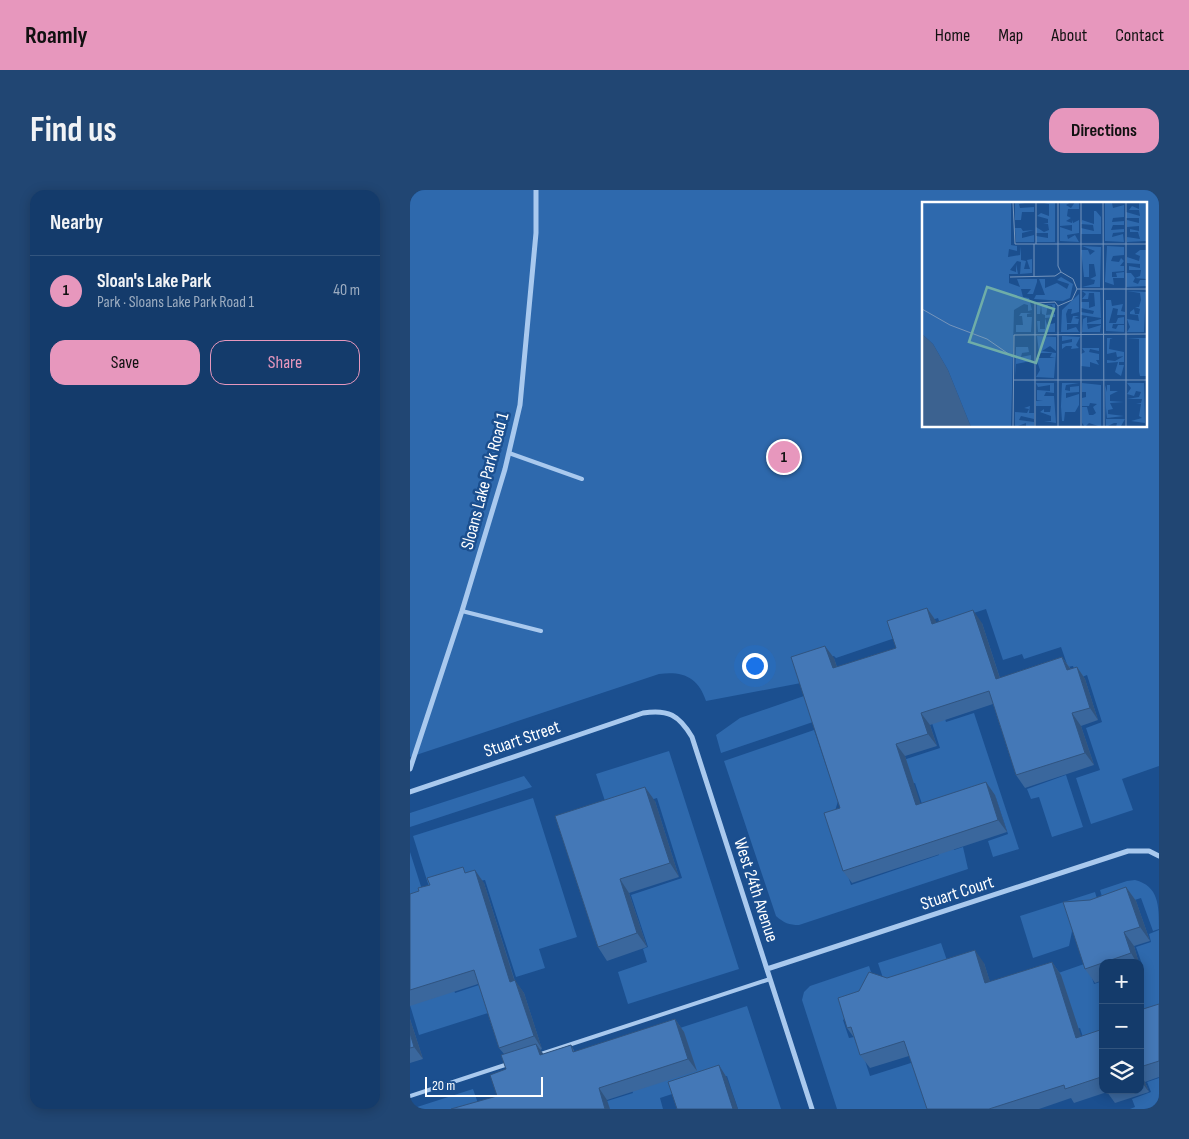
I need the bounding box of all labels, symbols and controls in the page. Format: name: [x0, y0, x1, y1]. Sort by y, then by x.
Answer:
text: Roamly: [25, 21, 88, 50]
text: Home: [935, 25, 970, 46]
text: Map: [998, 25, 1023, 46]
text: About: [1051, 25, 1087, 46]
text: Contact: [1115, 25, 1164, 46]
button: Directions: [1049, 108, 1159, 153]
text: Find us: [30, 109, 117, 152]
inset map: [922, 202, 1146, 428]
text: Nearby: [50, 210, 103, 235]
text: Sloan's Lake Park: [97, 270, 211, 293]
text: 1: [63, 281, 69, 300]
text: 40 m: [333, 281, 360, 300]
text: Park · Sloans Lake Park Road 1: [97, 293, 254, 312]
button: Save: [50, 340, 200, 385]
button: Share: [210, 340, 360, 385]
street label: Sloans Lake Park Road 1: [457, 409, 514, 552]
pin: 1: [768, 438, 800, 476]
your location: [742, 653, 768, 679]
street label: Stuart Street: [481, 716, 563, 762]
street label: West 24th Avenue: [729, 835, 783, 945]
street label: Stuart Court: [918, 871, 997, 915]
map controls: [1099, 959, 1144, 1094]
button: +: [1099, 959, 1144, 1004]
button: −: [1099, 1004, 1144, 1049]
button: layers: [1099, 1049, 1144, 1094]
scale bar: [425, 1074, 542, 1097]
text: 20 m: [432, 1077, 455, 1094]

